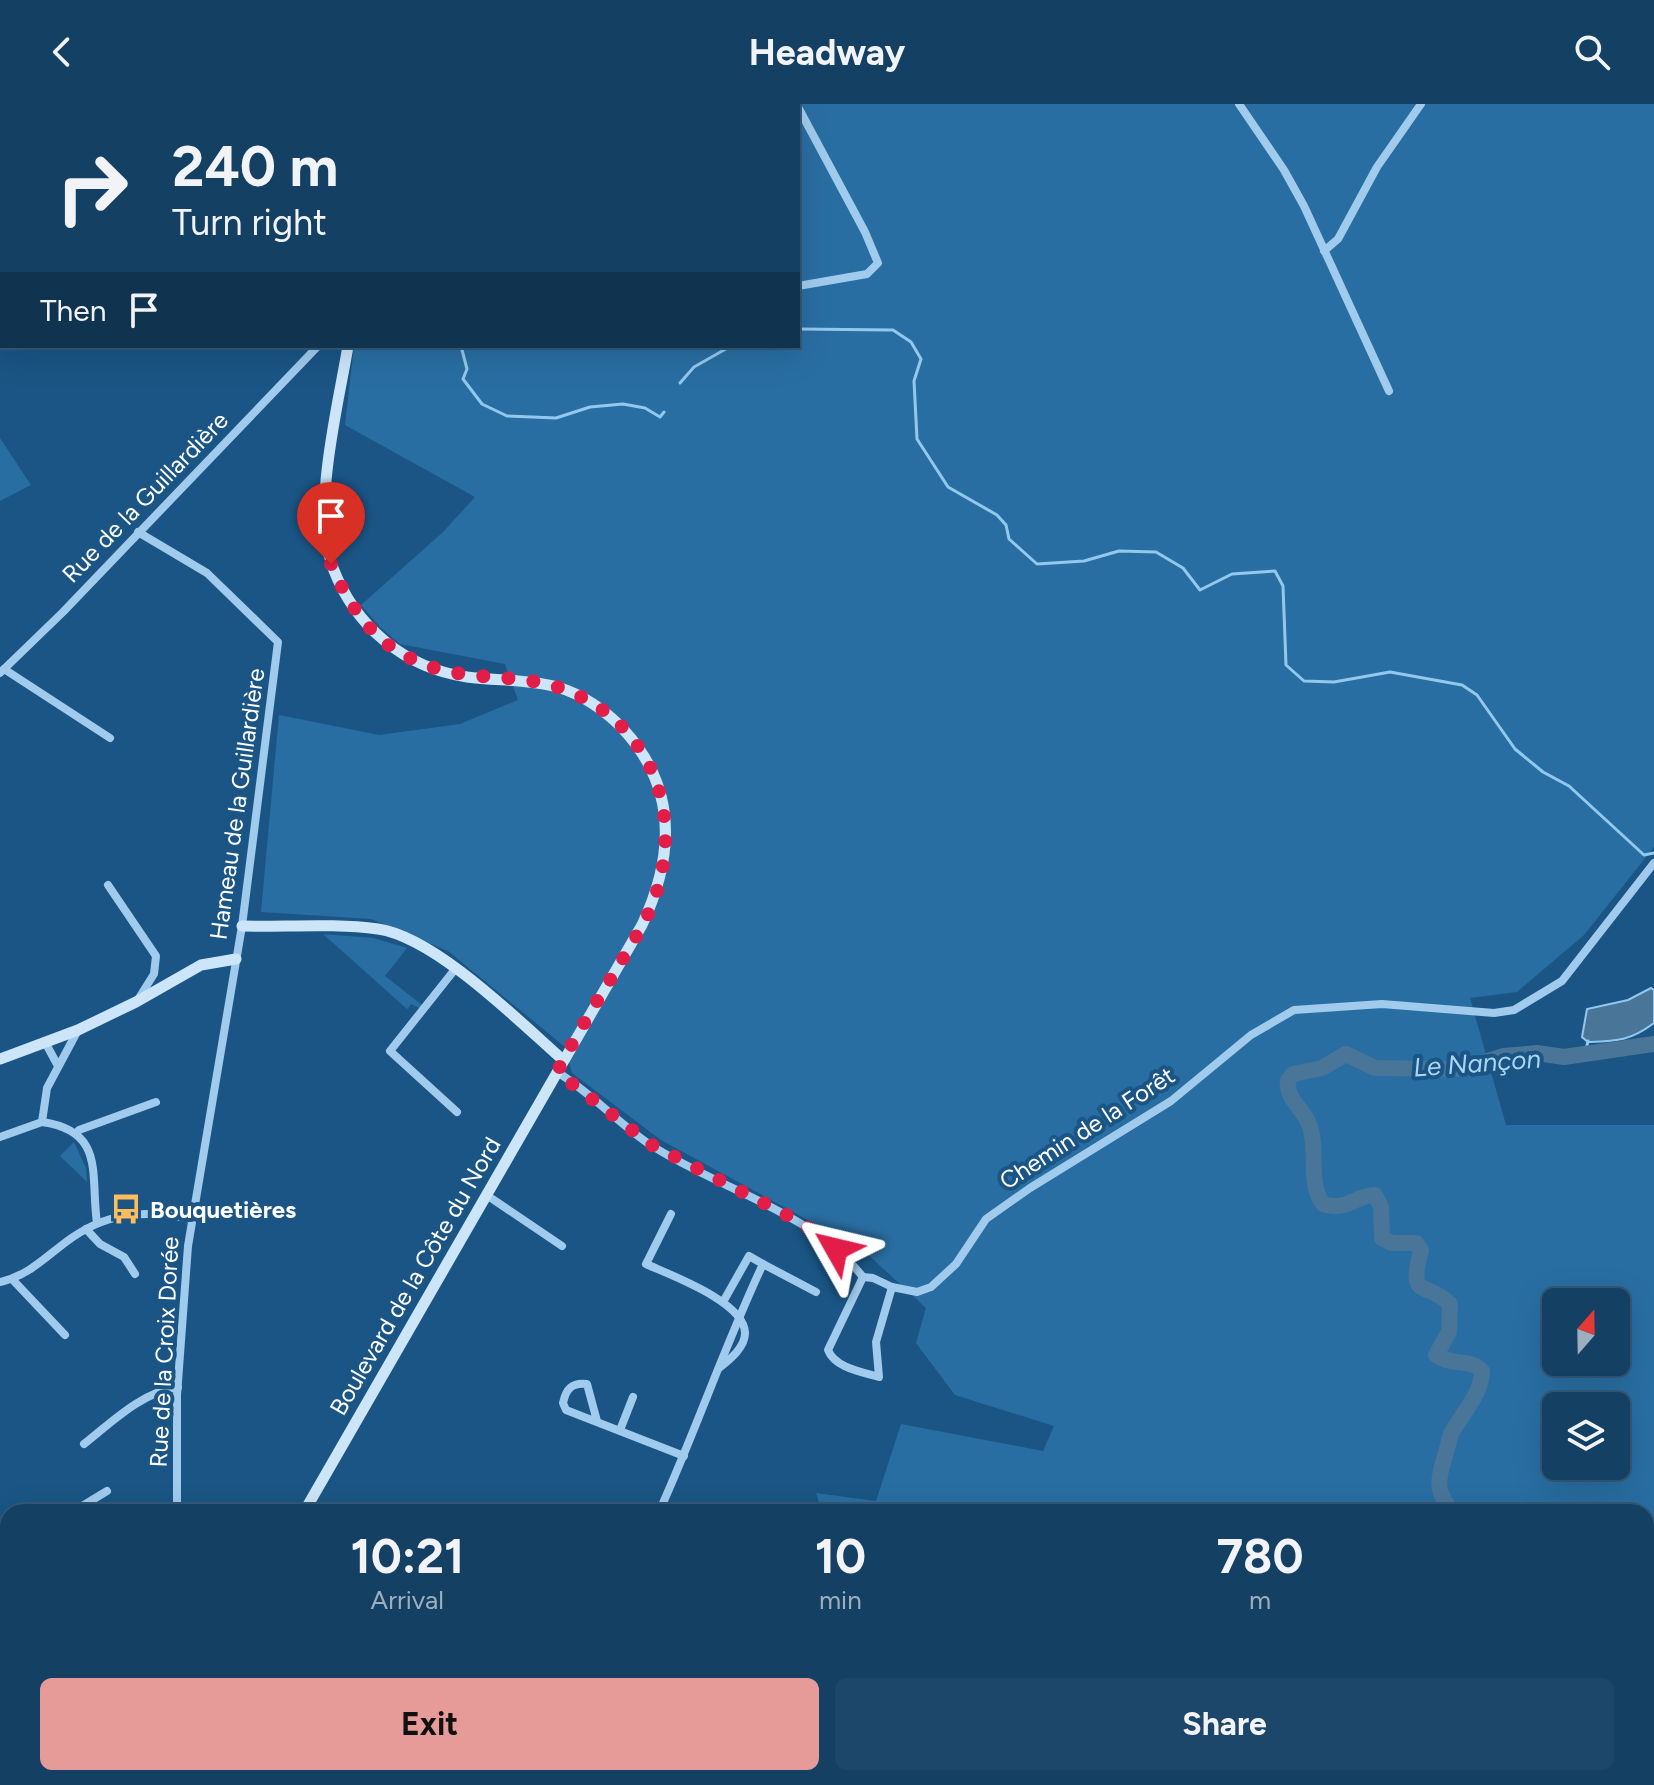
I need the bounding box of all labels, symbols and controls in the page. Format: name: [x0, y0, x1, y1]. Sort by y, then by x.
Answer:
icon: back: [40, 30, 84, 74]
icon: search: [1570, 30, 1614, 74]
text: Headway: [749, 31, 905, 74]
text: 240 m: [172, 133, 338, 200]
icon: right: [40, 136, 144, 240]
text: Turn right: [172, 201, 327, 244]
icon: arrive: [122, 288, 166, 332]
text: Then: [40, 292, 106, 329]
street label: Rue de la Guillardière: [56, 406, 234, 588]
pin: [297, 482, 365, 564]
icon: arrive: [309, 494, 353, 538]
street label: Hameau de la Guillardière: [204, 666, 270, 942]
water label: Le Nançon: [1412, 1043, 1542, 1083]
street label: Chemin de la Forêt: [994, 1061, 1180, 1195]
street label: Boulevard de la Côte du Nord: [323, 1132, 507, 1420]
bus stop icon: Bouquetières: [109, 1192, 143, 1226]
place label: Bouquetières: [150, 1195, 296, 1224]
position arrow: [794, 1207, 878, 1291]
street label: Rue de la Croix Dorée: [143, 1236, 185, 1468]
north arrow: [1542, 1288, 1630, 1376]
map controls: [1542, 1288, 1630, 1480]
button: layers: [1542, 1392, 1630, 1480]
text: 10:21: [350, 1527, 464, 1585]
text: 10: [815, 1527, 866, 1585]
text: 780: [1216, 1527, 1304, 1585]
text: Arrival: [371, 1584, 444, 1616]
text: min: [819, 1584, 862, 1616]
text: m: [1249, 1584, 1271, 1616]
button: Exit: [40, 1678, 819, 1770]
button: Share: [835, 1678, 1614, 1770]

